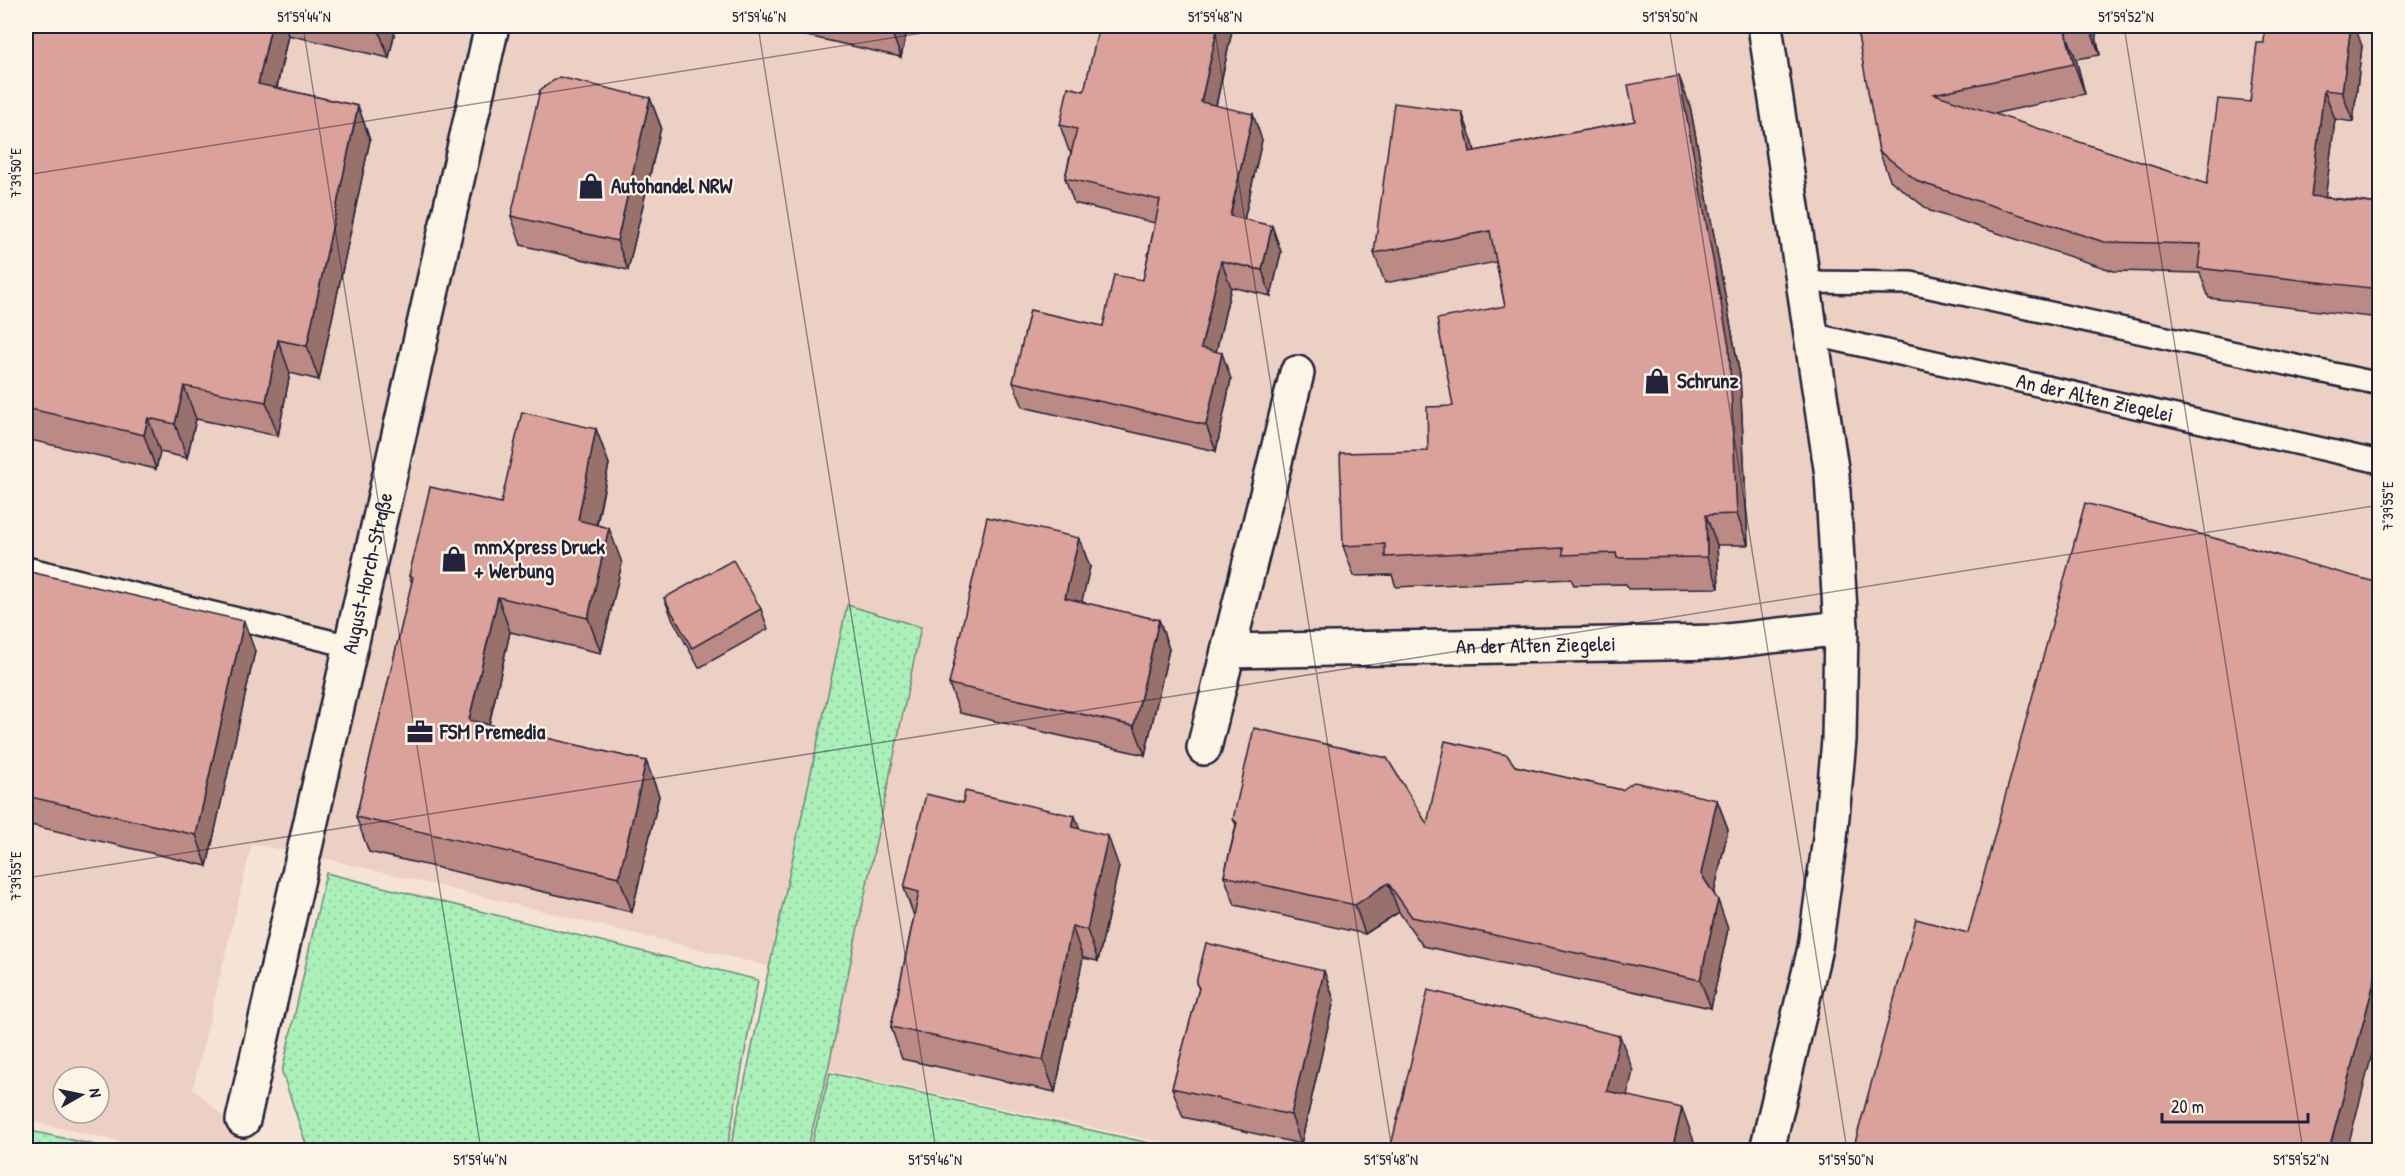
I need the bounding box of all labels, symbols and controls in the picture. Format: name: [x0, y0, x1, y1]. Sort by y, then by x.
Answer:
text: 51°59'44"N: [277, 6, 331, 27]
text: 51°59'46"N: [732, 6, 786, 27]
text: 51°59'48"N: [1188, 6, 1242, 27]
text: 51°59'50"N: [1642, 6, 1698, 27]
text: 51°59'52"N: [2098, 6, 2154, 27]
text: 7°39'50"E: [5, 148, 26, 198]
shop icon: Autohandel NRW: [576, 171, 606, 201]
place label: Autohandel NRW: [611, 171, 734, 200]
shop icon: Schrunz: [1642, 366, 1672, 396]
place label: Schrunz: [1677, 366, 1739, 395]
street label: An der Alten Ziegelei: [2014, 366, 2176, 429]
text: 7°39'55"E: [2377, 481, 2398, 531]
street label: August-Horch-Straße: [335, 489, 399, 656]
place label: mmXpress Druck + Werbung: [474, 532, 605, 586]
shop icon: mmXpress Druck + Werbung: [439, 544, 469, 574]
street label: An der Alten Ziegelei: [1456, 629, 1616, 661]
office icon: FSM Premedia: [405, 717, 435, 747]
place label: FSM Premedia: [439, 717, 546, 746]
text: 7°39'55"E: [5, 851, 26, 901]
north arrow: [51, 1065, 111, 1125]
scale bar: [2162, 1086, 2308, 1124]
text: N: [84, 1087, 107, 1099]
text: 20 m: [2171, 1094, 2204, 1119]
text: 51°59'44"N: [453, 1149, 507, 1170]
text: 51°59'46"N: [908, 1149, 962, 1170]
text: 51°59'48"N: [1364, 1149, 1418, 1170]
text: 51°59'50"N: [1818, 1149, 1874, 1170]
text: 51°59'52"N: [2273, 1149, 2329, 1170]

